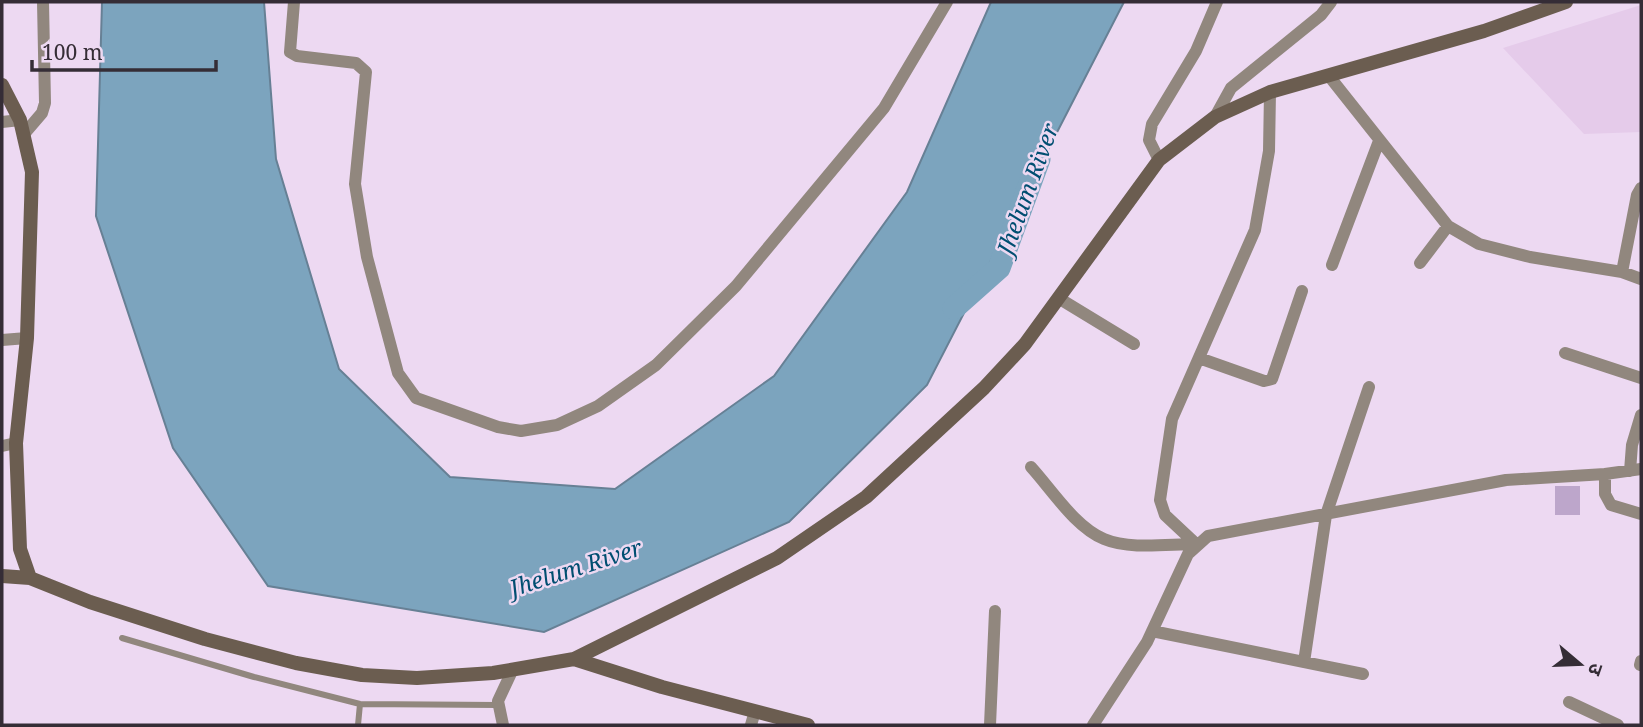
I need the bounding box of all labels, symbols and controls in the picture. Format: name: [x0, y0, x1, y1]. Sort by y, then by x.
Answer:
scale bar: [32, 28, 215, 72]
text: 100 m: [42, 38, 103, 66]
water label: Jhelum River: [987, 118, 1066, 262]
water label: Jhelum River: [502, 531, 646, 605]
north arrow: [1545, 629, 1615, 699]
text: उ: [1582, 660, 1610, 680]

